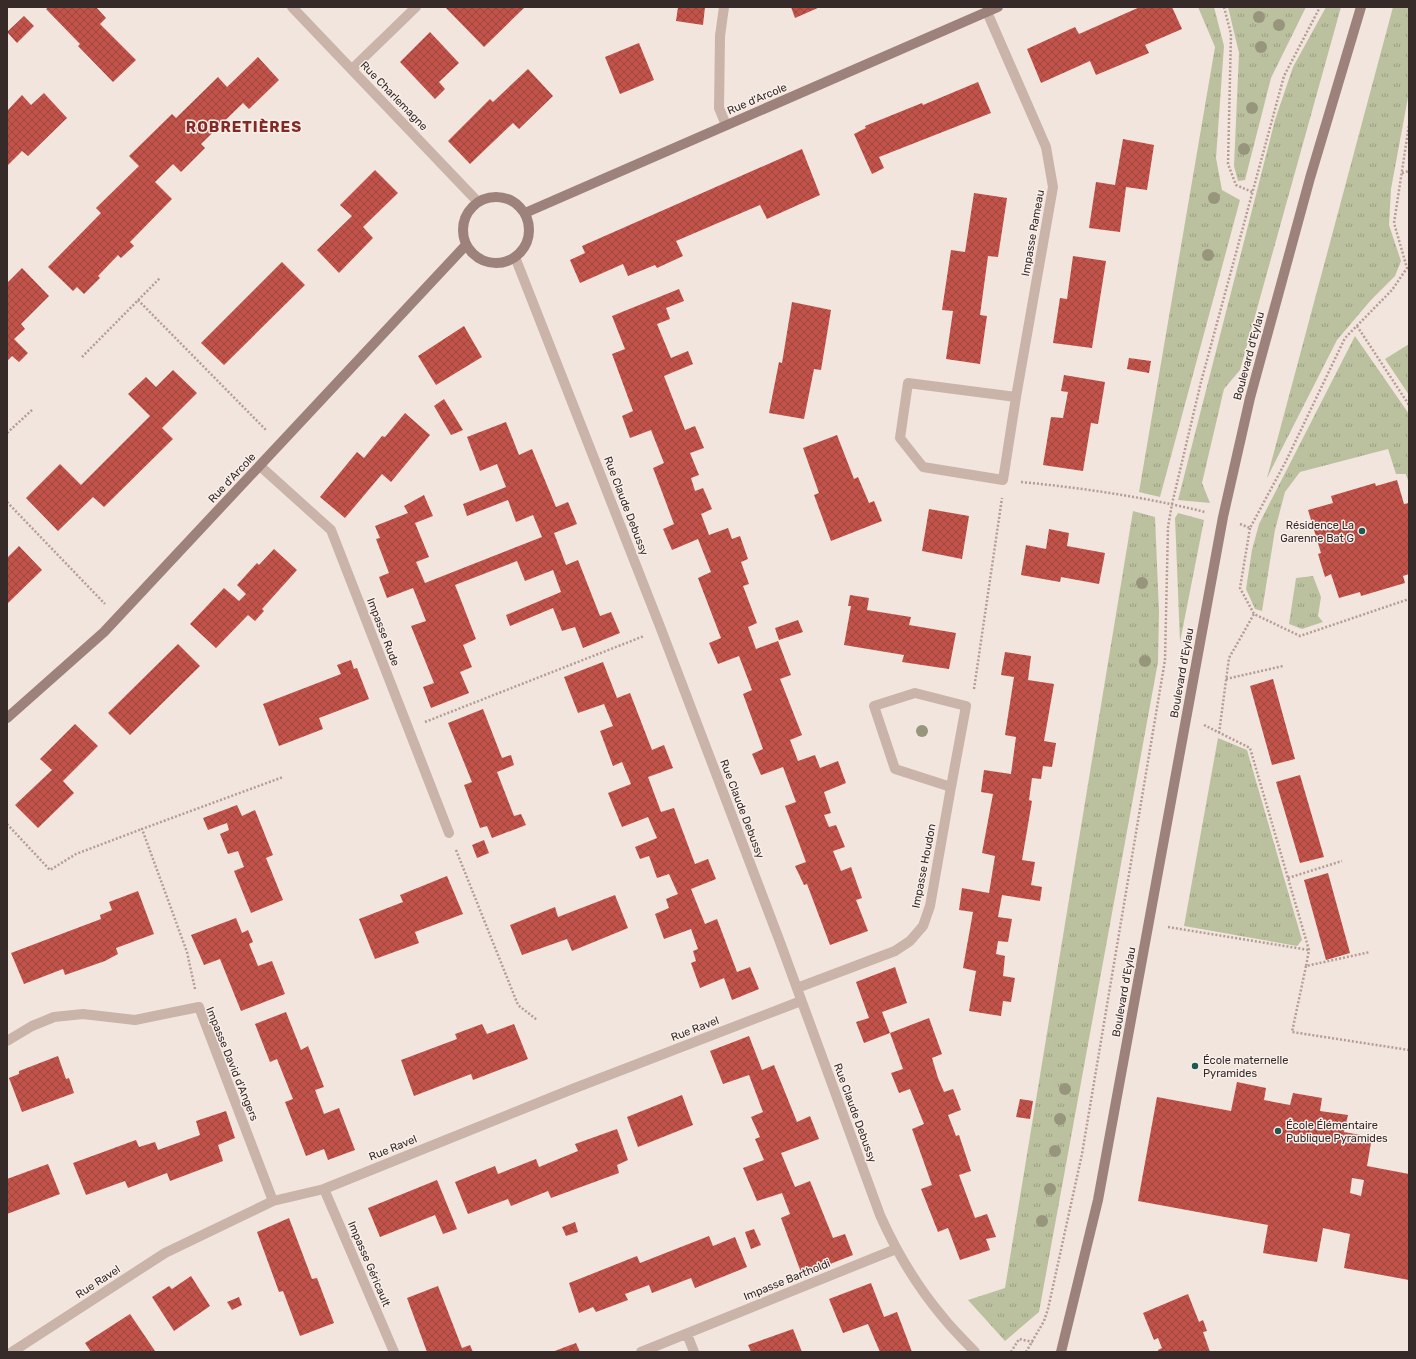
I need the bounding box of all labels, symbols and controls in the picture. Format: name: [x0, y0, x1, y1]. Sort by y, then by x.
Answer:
street label: Rue Charlemagne: [358, 59, 430, 133]
street label: Rue d'Arcole: [725, 81, 789, 117]
district label: ROBRETIÈRES: [186, 118, 302, 136]
street label: Impasse Rameau: [1019, 189, 1047, 277]
street label: Boulevard d'Eylau: [1231, 310, 1267, 402]
street label: Rue d'Arcole: [206, 450, 258, 506]
street label: Rue Claude Debussy: [601, 455, 651, 557]
place label: Résidence La Garenne Bat G: [1280, 519, 1354, 545]
marker: Résidence La Garenne Bat G: [1357, 526, 1367, 536]
street label: Impasse Rude: [364, 596, 402, 668]
street label: Boulevard d'Eylau: [1168, 627, 1196, 719]
street label: Rue Claude Debussy: [717, 758, 767, 860]
street label: Impasse Houdon: [909, 823, 939, 909]
street label: Boulevard d'Eylau: [1110, 946, 1138, 1038]
street label: Impasse David d'Angers: [203, 1005, 261, 1123]
street label: Rue Ravel: [669, 1014, 721, 1044]
place label: École maternelle Pyramides: [1203, 1054, 1288, 1080]
marker: École maternelle Pyramides: [1190, 1061, 1200, 1071]
street label: Rue Claude Debussy: [831, 1062, 879, 1164]
place label: École Élémentaire Publique Pyramides: [1286, 1119, 1388, 1145]
marker: École Élémentaire Publique Pyramides: [1273, 1126, 1283, 1136]
street label: Rue Ravel: [367, 1132, 419, 1164]
street label: Impasse Géricault: [345, 1219, 393, 1309]
street label: Impasse Bartholdi: [742, 1257, 832, 1303]
street label: Rue Ravel: [73, 1263, 123, 1301]

